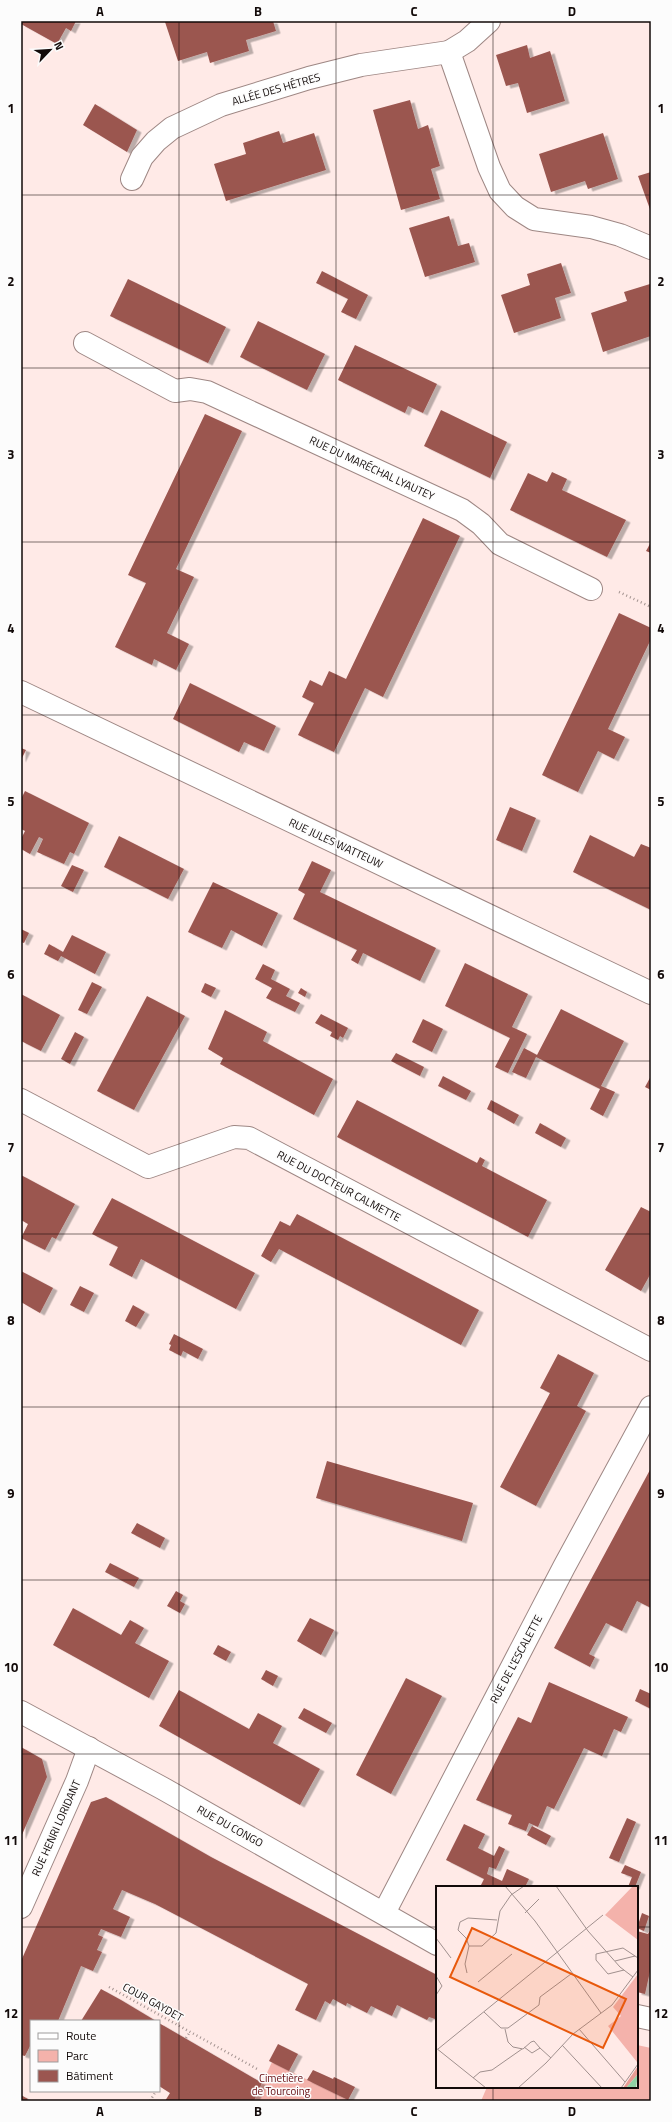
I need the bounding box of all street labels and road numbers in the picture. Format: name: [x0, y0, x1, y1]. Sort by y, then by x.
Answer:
street label: ALLÉE DES HÊTRES: [230, 69, 322, 109]
street label: RUE DU MARÉCHAL LYAUTEY: [307, 432, 437, 504]
street label: RUE JULES WATTEUW: [286, 814, 386, 872]
street label: RUE DU DOCTEUR CALMETTE: [274, 1146, 404, 1226]
street label: RUE DE L'ESCALETTE: [486, 1612, 546, 1706]
street label: RUE HENRI LORIDANT: [28, 1777, 84, 1879]
street label: RUE DU CONGO: [194, 1801, 266, 1851]
street label: COUR GAYDET: [120, 1979, 186, 2025]

